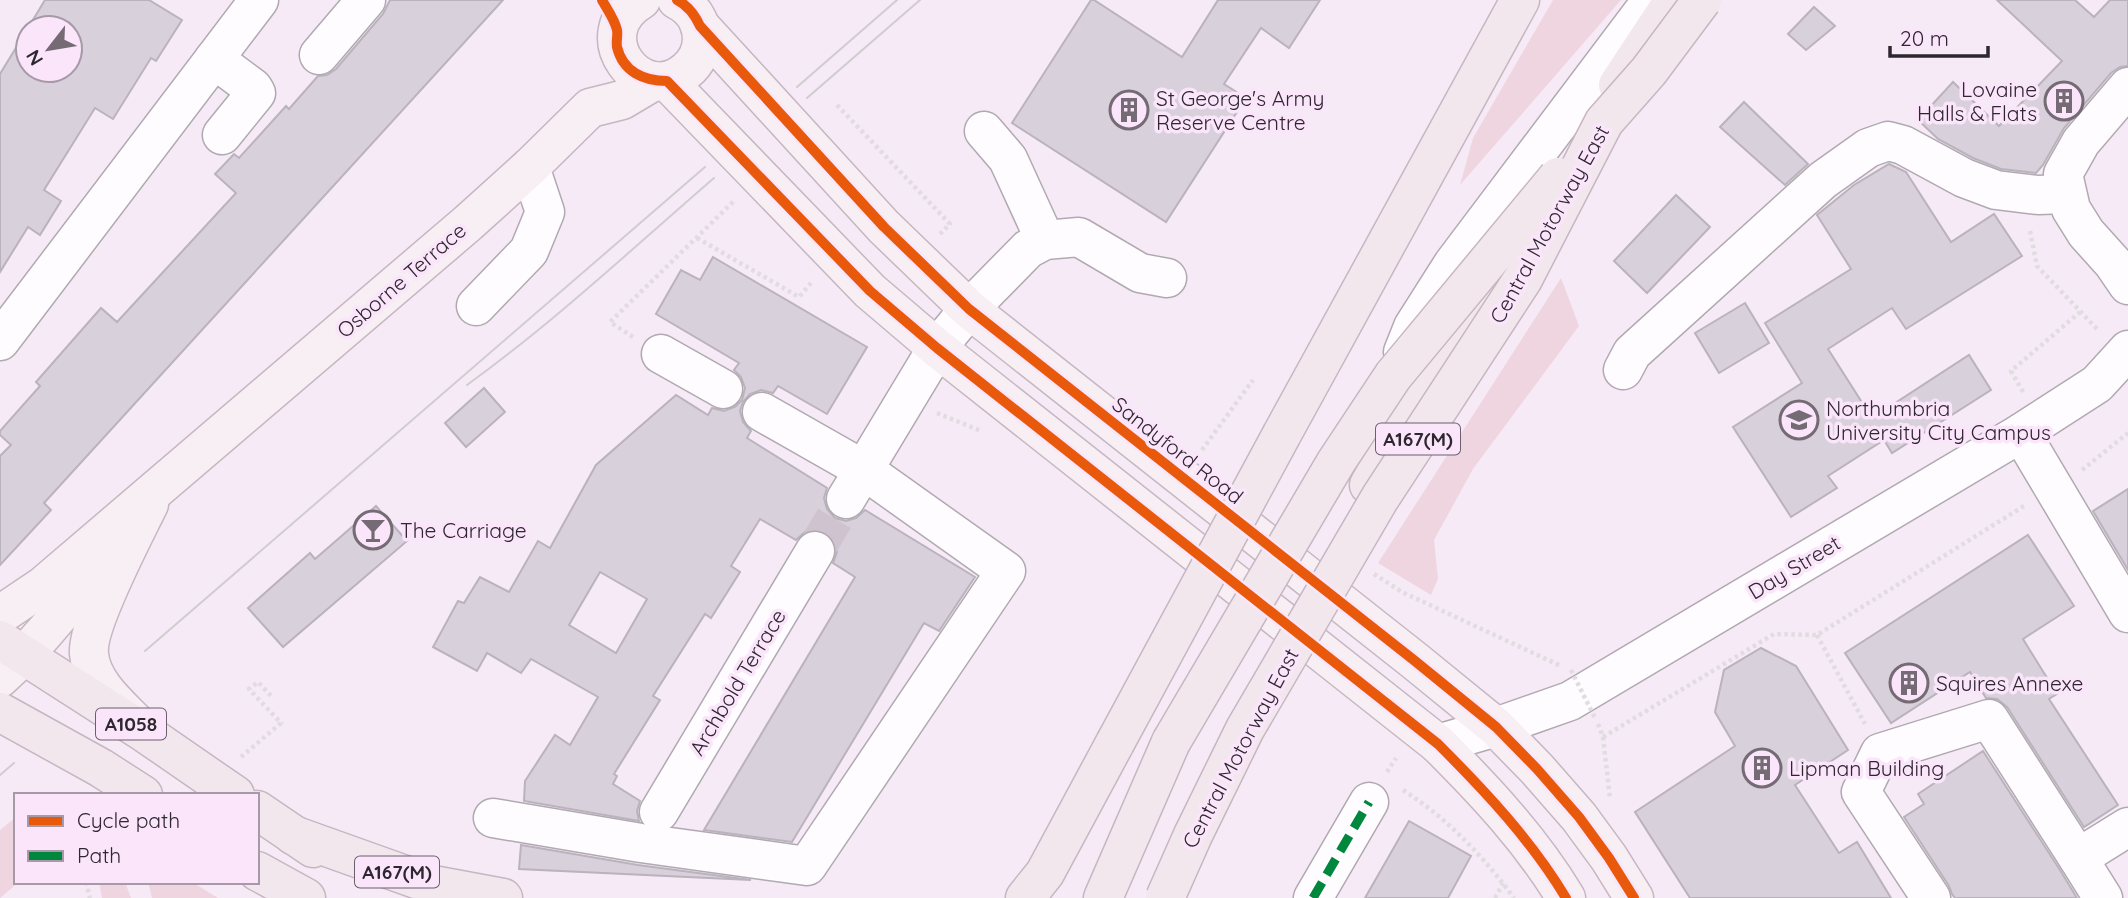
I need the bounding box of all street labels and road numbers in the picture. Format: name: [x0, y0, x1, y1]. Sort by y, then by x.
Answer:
street label: Central Motorway East: [1484, 120, 1614, 328]
street label: Osborne Terrace: [331, 217, 471, 343]
street label: Sandyford Road: [1107, 391, 1249, 509]
road number: A167(M): [1376, 424, 1460, 454]
street label: Day Street: [1743, 529, 1845, 605]
street label: Archbold Terrace: [683, 604, 791, 760]
street label: Central Motorway East: [1176, 644, 1304, 852]
road number: A1058: [96, 708, 166, 740]
road number: A167(M): [355, 856, 439, 888]

